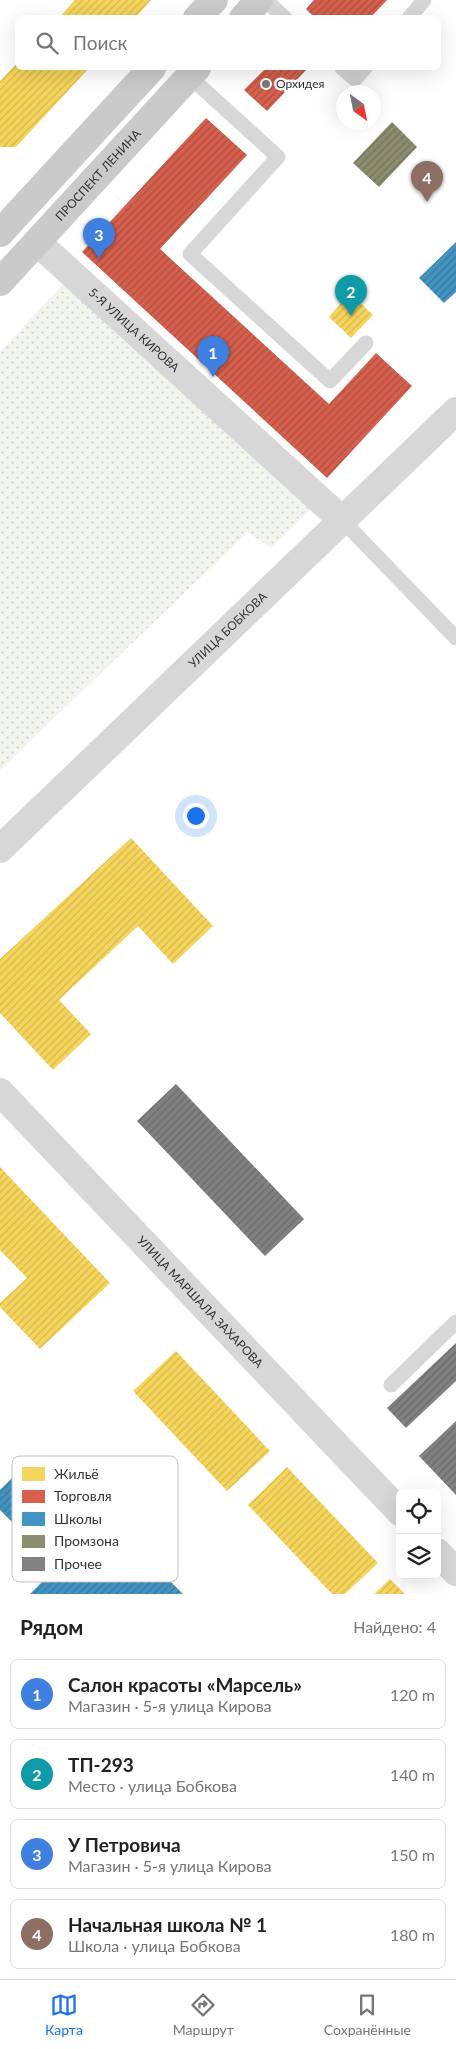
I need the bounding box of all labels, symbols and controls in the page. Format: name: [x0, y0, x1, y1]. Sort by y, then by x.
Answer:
search box: [15, 15, 441, 70]
icon: search: [33, 29, 61, 57]
text: Поиск: [73, 31, 127, 54]
place label: Орхидея: [276, 76, 324, 91]
marker: Орхидея: [260, 78, 272, 90]
north arrow: [336, 85, 381, 130]
street label: ПРОСПЕКТ ЛЕНИНА: [52, 125, 144, 224]
pin: 4: [411, 161, 443, 202]
pin: 3: [83, 218, 115, 259]
pin: 2: [335, 275, 367, 316]
street label: 5-Я УЛИЦА КИРОВА: [86, 285, 183, 376]
pin: 1: [197, 336, 229, 377]
street label: УЛИЦА БОБКОВА: [185, 588, 270, 671]
your location: [183, 803, 209, 829]
street label: УЛИЦА МАРШАЛА ЗАХАРОВА: [134, 1233, 267, 1371]
legend: [12, 1456, 178, 1582]
text: Жильё: [54, 1465, 99, 1482]
text: Торговля: [54, 1487, 112, 1504]
map controls: [396, 1489, 441, 1579]
button: locate: [396, 1489, 441, 1534]
text: Школы: [54, 1510, 102, 1527]
text: Промзона: [54, 1532, 119, 1549]
button: layers: [396, 1534, 441, 1579]
text: Прочее: [54, 1555, 102, 1572]
text: Рядом: [20, 1614, 83, 1639]
text: Найдено: 4: [353, 1617, 436, 1636]
text: Салон красоты «Марсель»: [68, 1673, 302, 1696]
text: 1: [32, 1685, 42, 1704]
text: 120 m: [390, 1685, 435, 1704]
text: Магазин · 5-я улица Кирова: [68, 1696, 272, 1715]
text: ТП-293: [68, 1753, 134, 1776]
text: 2: [32, 1765, 42, 1784]
text: 140 m: [390, 1765, 435, 1784]
text: Место · улица Бобкова: [68, 1776, 237, 1795]
text: У Петровича: [68, 1833, 181, 1856]
text: 3: [32, 1845, 42, 1864]
text: 150 m: [390, 1845, 435, 1864]
text: Магазин · 5-я улица Кирова: [68, 1856, 272, 1875]
text: Начальная школа № 1: [68, 1913, 267, 1936]
text: 4: [32, 1925, 42, 1944]
text: 180 m: [390, 1925, 435, 1944]
text: Школа · улица Бобкова: [68, 1936, 241, 1955]
tab: Карта: [45, 1991, 83, 2038]
tab: Маршрут: [173, 1991, 234, 2038]
tab: Сохранённые: [324, 1991, 411, 2038]

